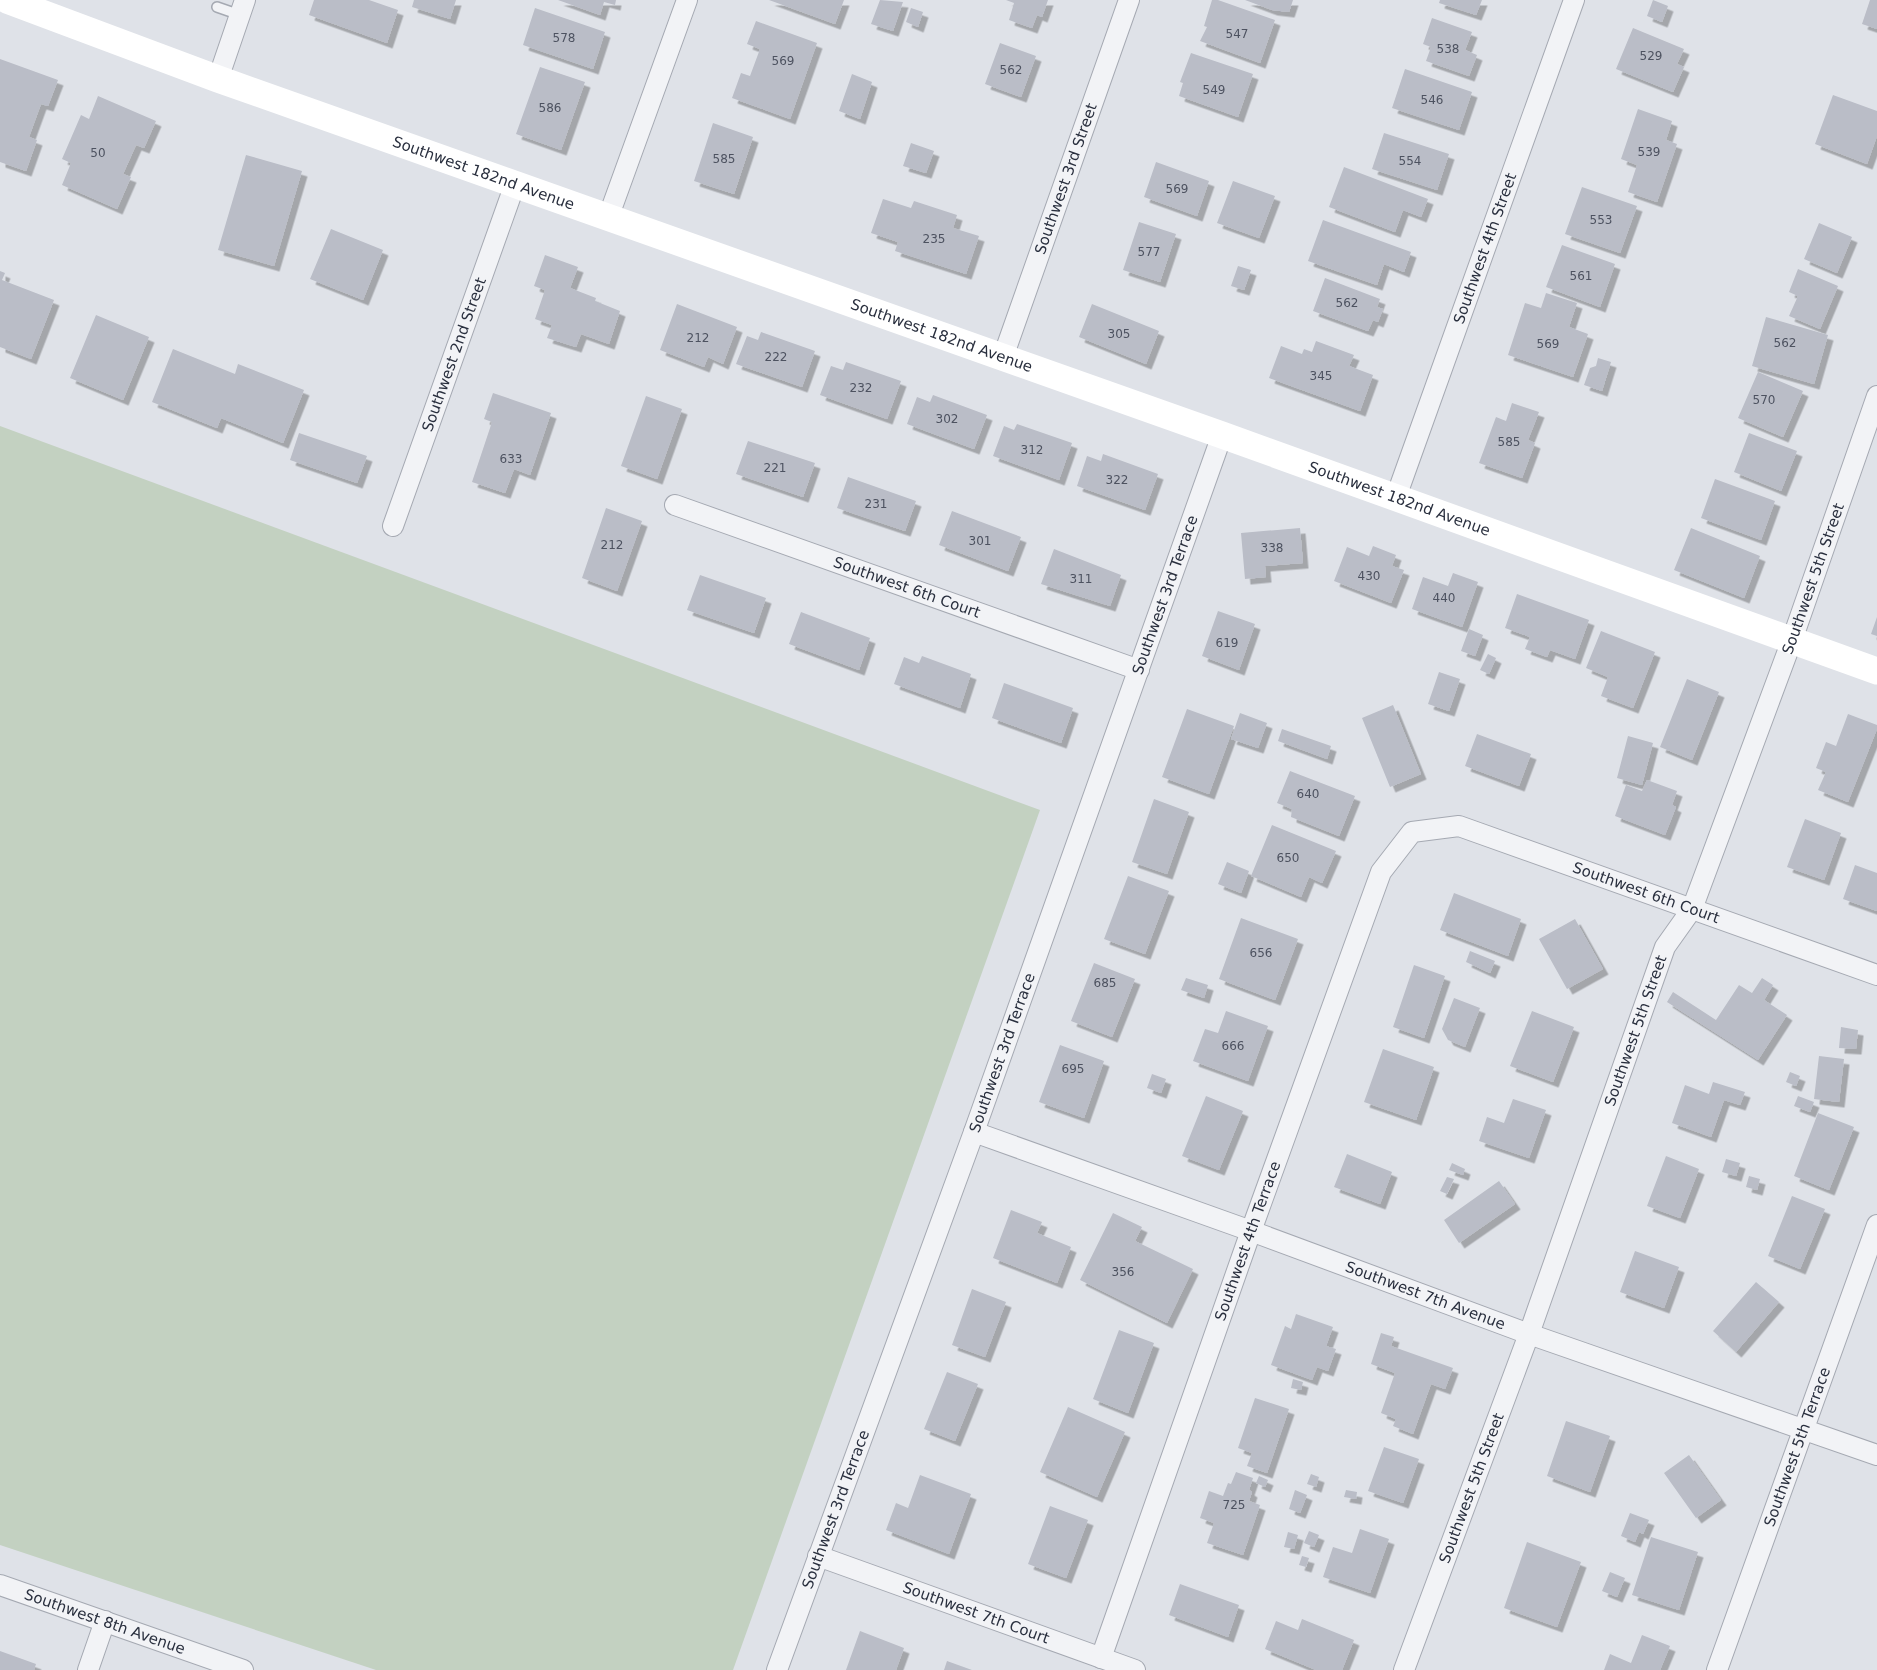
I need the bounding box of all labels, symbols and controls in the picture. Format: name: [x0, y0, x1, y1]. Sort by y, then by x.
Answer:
house number: 547: [1226, 27, 1248, 41]
house number: 578: [553, 31, 575, 45]
house number: 538: [1437, 42, 1459, 56]
house number: 529: [1640, 49, 1662, 63]
house number: 569: [772, 54, 794, 68]
house number: 562: [1000, 63, 1022, 77]
house number: 549: [1203, 83, 1225, 97]
house number: 546: [1421, 93, 1443, 107]
house number: 586: [539, 101, 561, 115]
street label: Southwest 3rd Street: [1031, 101, 1101, 257]
street label: Southwest 182nd Avenue: [390, 133, 577, 214]
house number: 539: [1638, 145, 1660, 159]
house number: 50: [90, 146, 106, 160]
house number: 585: [713, 152, 735, 166]
house number: 554: [1399, 154, 1421, 168]
street label: Southwest 4th Street: [1450, 170, 1520, 326]
house number: 569: [1166, 182, 1188, 196]
house number: 553: [1590, 213, 1612, 227]
house number: 235: [923, 232, 945, 246]
house number: 577: [1138, 245, 1160, 259]
house number: 561: [1570, 269, 1592, 283]
street label: Southwest 2nd Street: [418, 275, 490, 434]
street label: Southwest 182nd Avenue: [848, 295, 1035, 376]
house number: 562: [1336, 296, 1358, 310]
house number: 305: [1108, 327, 1130, 341]
house number: 212: [687, 331, 709, 345]
house number: 562: [1774, 336, 1796, 350]
house number: 569: [1537, 337, 1559, 351]
house number: 222: [765, 350, 787, 364]
house number: 345: [1310, 369, 1332, 383]
house number: 232: [850, 381, 872, 395]
house number: 570: [1753, 393, 1775, 407]
house number: 302: [936, 412, 958, 426]
house number: 585: [1498, 435, 1520, 449]
house number: 312: [1021, 443, 1043, 457]
house number: 633: [500, 452, 522, 466]
street label: Southwest 182nd Avenue: [1306, 458, 1493, 540]
house number: 221: [764, 461, 786, 475]
house number: 322: [1106, 473, 1128, 487]
house number: 231: [865, 497, 887, 511]
street label: Southwest 5th Street: [1778, 501, 1848, 657]
street label: Southwest 3rd Terrace: [1128, 513, 1202, 677]
house number: 301: [969, 534, 991, 548]
house number: 212: [601, 538, 623, 552]
house number: 338: [1261, 541, 1283, 555]
street label: Southwest 6th Court: [831, 553, 983, 622]
house number: 430: [1358, 569, 1380, 583]
house number: 311: [1070, 572, 1092, 586]
house number: 440: [1433, 591, 1455, 605]
house number: 619: [1216, 636, 1238, 650]
house number: 640: [1297, 787, 1319, 801]
house number: 650: [1277, 851, 1299, 865]
street label: Southwest 6th Court: [1570, 858, 1722, 927]
house number: 656: [1250, 946, 1272, 960]
street label: Southwest 5th Street: [1601, 953, 1670, 1109]
street label: Southwest 3rd Terrace: [966, 971, 1039, 1135]
house number: 685: [1094, 976, 1116, 990]
house number: 666: [1222, 1039, 1244, 1053]
house number: 695: [1062, 1062, 1084, 1076]
street label: Southwest 4th Terrace: [1211, 1159, 1284, 1323]
street label: Southwest 7th Avenue: [1343, 1258, 1508, 1333]
house number: 356: [1112, 1265, 1134, 1279]
street label: Southwest 5th Terrace: [1760, 1365, 1834, 1529]
street label: Southwest 5th Street: [1435, 1410, 1508, 1566]
street label: Southwest 3rd Terrace: [798, 1427, 873, 1591]
house number: 725: [1223, 1498, 1245, 1512]
street label: Southwest 7th Court: [900, 1578, 1052, 1648]
street label: Southwest 8th Avenue: [22, 1585, 188, 1658]

